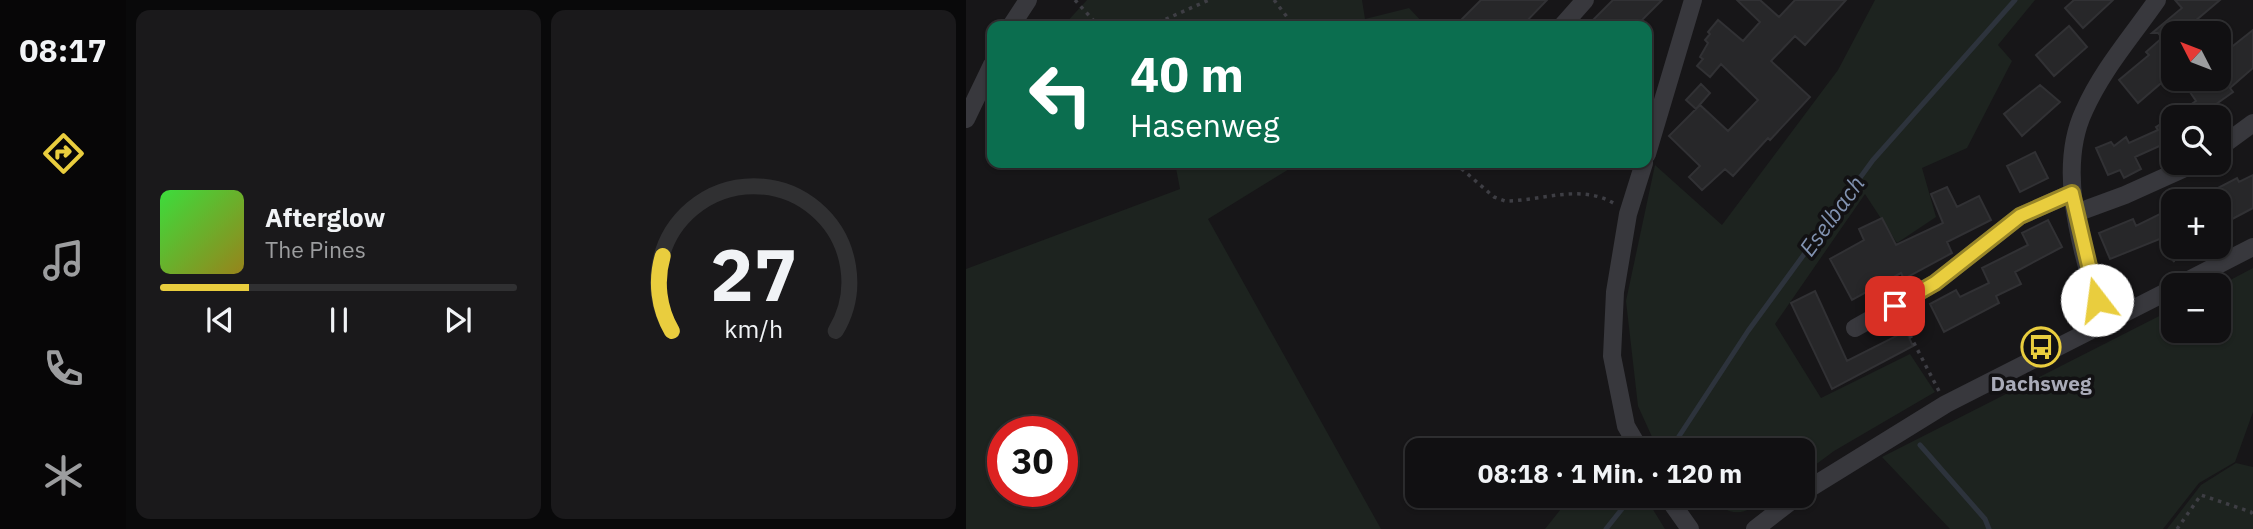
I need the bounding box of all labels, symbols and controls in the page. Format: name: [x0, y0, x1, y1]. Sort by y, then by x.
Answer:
north arrow: [2161, 21, 2231, 91]
map controls: [2161, 21, 2231, 343]
text: 08:17: [19, 29, 107, 71]
text: 40 m: [1130, 42, 1244, 105]
icon: left: [1015, 49, 1106, 140]
text: Hasenweg: [1130, 104, 1280, 146]
button: search: [2161, 105, 2231, 175]
icon: directions: [39, 129, 88, 178]
water label: Eselbach: [1792, 169, 1870, 262]
button: +: [2161, 189, 2231, 259]
text: Afterglow: [265, 200, 385, 234]
text: 27: [710, 226, 797, 321]
text: The Pines: [265, 234, 366, 264]
icon: music: [39, 236, 88, 285]
position arrow: [2060, 263, 2134, 337]
button: −: [2161, 273, 2231, 343]
pin: [1865, 276, 1925, 336]
icon: arrive: [1876, 287, 1914, 325]
icon: previous: [201, 301, 239, 339]
icon: pause: [320, 301, 358, 339]
icon: next: [439, 301, 477, 339]
text: km/h: [724, 311, 783, 344]
bus stop icon: Dachsweg: [2020, 326, 2062, 368]
icon: phone: [39, 344, 88, 393]
place label: Dachsweg: [1990, 369, 2092, 397]
speed limit sign: 30: [987, 416, 1078, 507]
icon: climate: [39, 451, 88, 500]
text: 08:18 · 1 Min. · 120 m: [1478, 456, 1742, 490]

